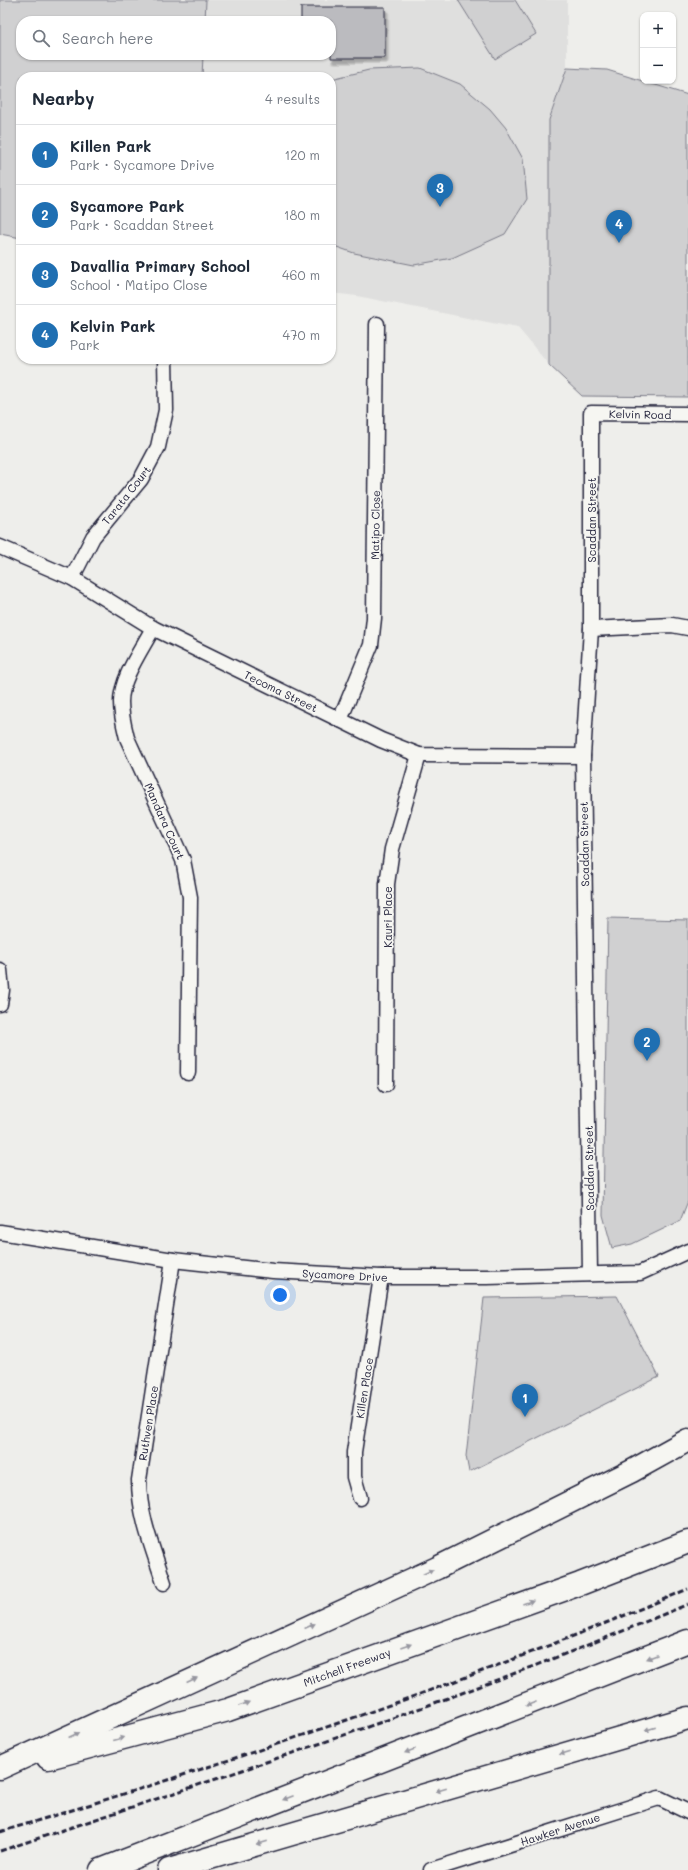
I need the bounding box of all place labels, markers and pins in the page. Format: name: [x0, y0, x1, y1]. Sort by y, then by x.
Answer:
pin: 3: [427, 174, 453, 207]
pin: 4: [606, 210, 632, 243]
pin: 2: [634, 1028, 660, 1061]
pin: 1: [512, 1384, 538, 1417]

